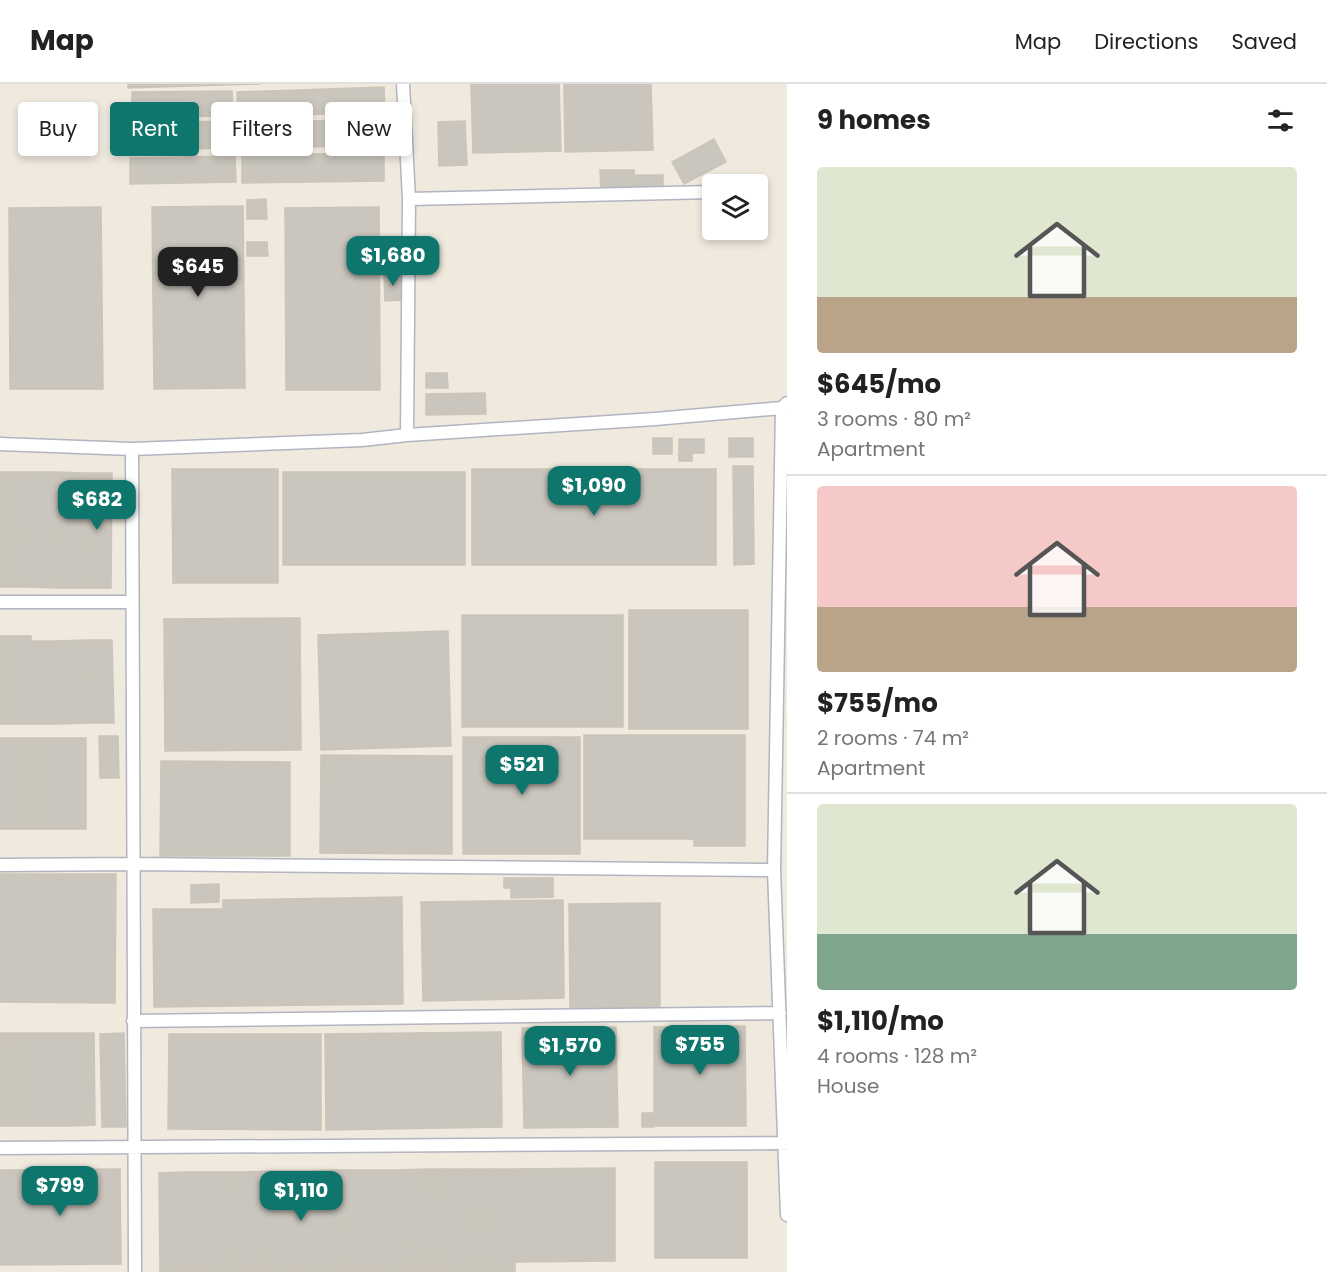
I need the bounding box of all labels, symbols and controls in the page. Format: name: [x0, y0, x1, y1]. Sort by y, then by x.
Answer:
text: Map: [30, 21, 94, 60]
text: Map: [1015, 27, 1061, 56]
text: Directions: [1094, 27, 1198, 56]
text: Saved: [1231, 27, 1297, 56]
chip: Buy: [18, 102, 98, 156]
chip: Rent: [110, 102, 199, 156]
chip: Filters: [211, 102, 313, 156]
chip: New: [325, 102, 412, 156]
text: 9 homes: [817, 102, 931, 138]
icon: filters: [1264, 104, 1297, 137]
map controls: [702, 174, 768, 240]
button: layers: [702, 174, 768, 240]
icon: home: [1003, 206, 1111, 314]
pin: $1,680: [344, 236, 442, 287]
text: $1,680: [360, 241, 426, 269]
pin: $645: [162, 247, 234, 298]
text: $645: [172, 252, 224, 280]
text: $645/mo: [817, 366, 941, 402]
text: 3 rooms · 80 m²: [817, 405, 971, 433]
text: Apartment: [817, 435, 925, 463]
pin: $1,090: [545, 466, 643, 517]
text: $1,090: [562, 471, 626, 499]
pin: $682: [61, 480, 133, 531]
text: $682: [72, 485, 122, 513]
icon: home: [1003, 525, 1111, 633]
text: $755/mo: [817, 685, 938, 721]
text: 2 rooms · 74 m²: [817, 724, 969, 752]
pin: $521: [486, 745, 558, 796]
text: $521: [499, 750, 545, 778]
text: Apartment: [817, 754, 925, 782]
icon: home: [1003, 843, 1111, 951]
text: $1,110/mo: [817, 1003, 944, 1039]
pin: $755: [664, 1025, 736, 1076]
pin: $1,570: [521, 1026, 619, 1077]
text: $755: [675, 1030, 725, 1058]
text: $1,570: [538, 1031, 602, 1059]
text: 4 rooms · 128 m²: [817, 1042, 977, 1070]
text: House: [817, 1072, 879, 1100]
pin: $799: [24, 1166, 96, 1217]
text: $799: [36, 1171, 84, 1199]
pin: $1,110: [252, 1171, 350, 1222]
text: $1,110: [274, 1176, 328, 1204]

